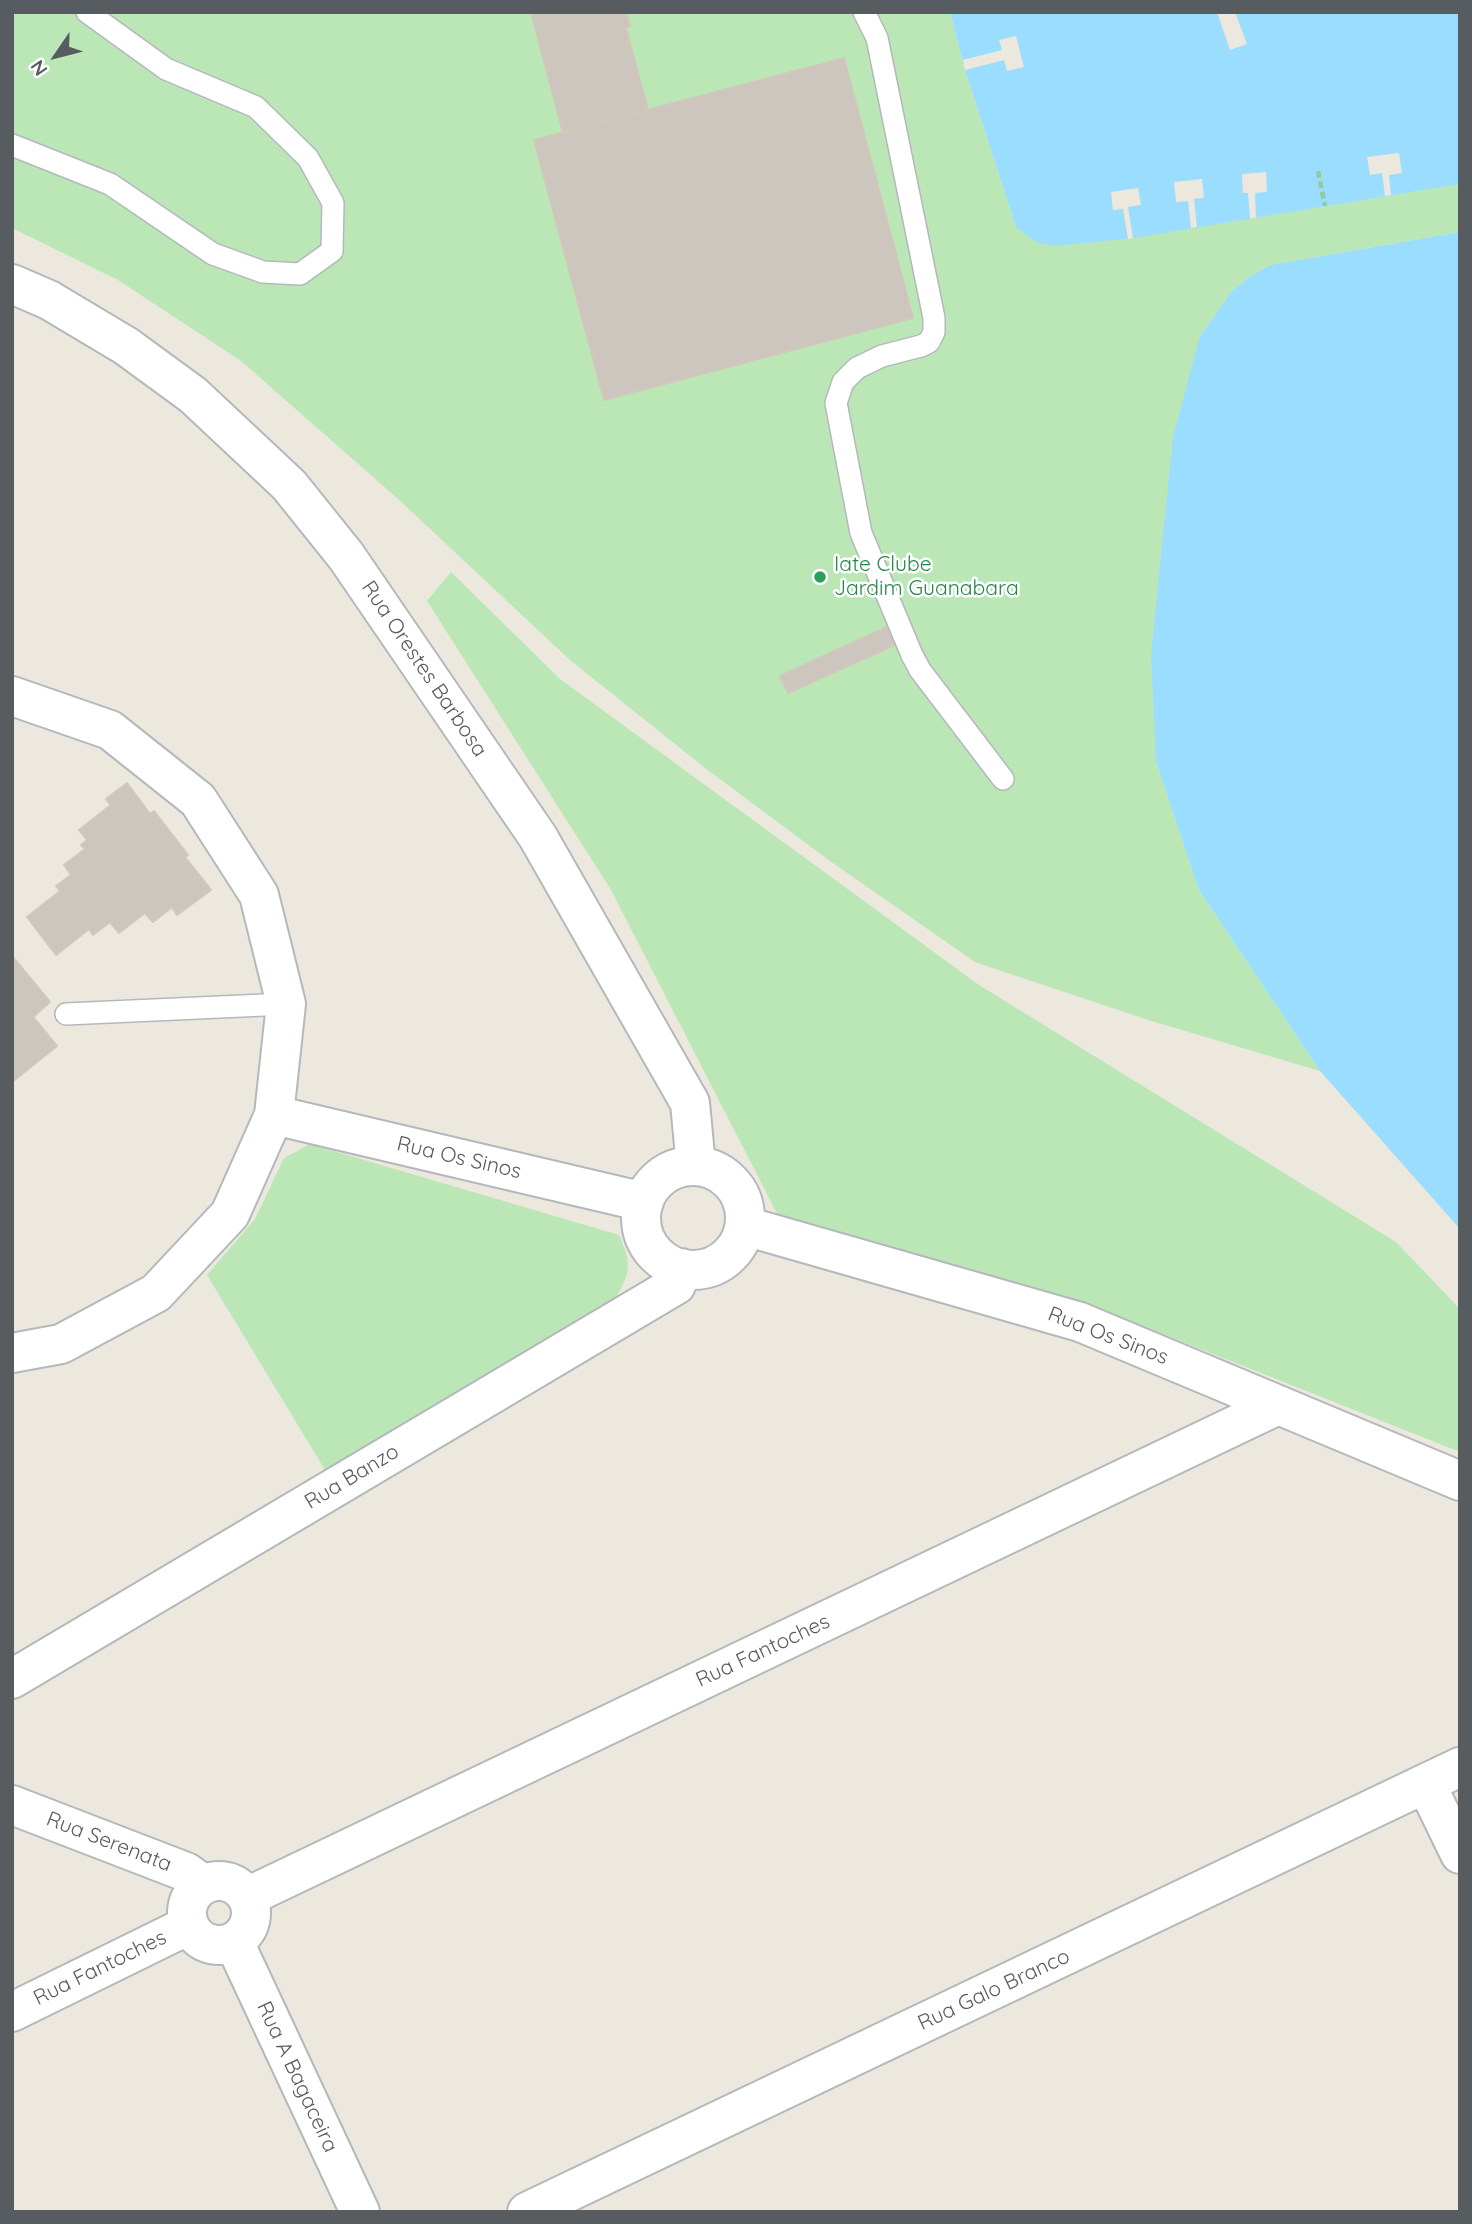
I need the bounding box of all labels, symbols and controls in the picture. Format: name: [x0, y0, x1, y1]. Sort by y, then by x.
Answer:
north arrow: [21, 21, 91, 91]
text: N: [25, 55, 53, 81]
place label: Iate Clube Jardim Guanabara: [834, 552, 1019, 602]
marker: Iate Clube Jardim Guanabara: [812, 569, 828, 585]
street label: Rua Orestes Barbosa: [356, 576, 492, 762]
street label: Rua Os Sinos: [394, 1131, 524, 1185]
street label: Rua Os Sinos: [1044, 1301, 1172, 1371]
street label: Rua Banzo: [300, 1439, 404, 1515]
street label: Rua Fantoches: [692, 1609, 834, 1693]
street label: Rua Serenata: [43, 1807, 175, 1877]
street label: Rua Fantoches: [29, 1925, 171, 2011]
street label: Rua Galo Branco: [914, 1944, 1074, 2036]
street label: Rua A Bagaceira: [251, 1998, 343, 2156]

